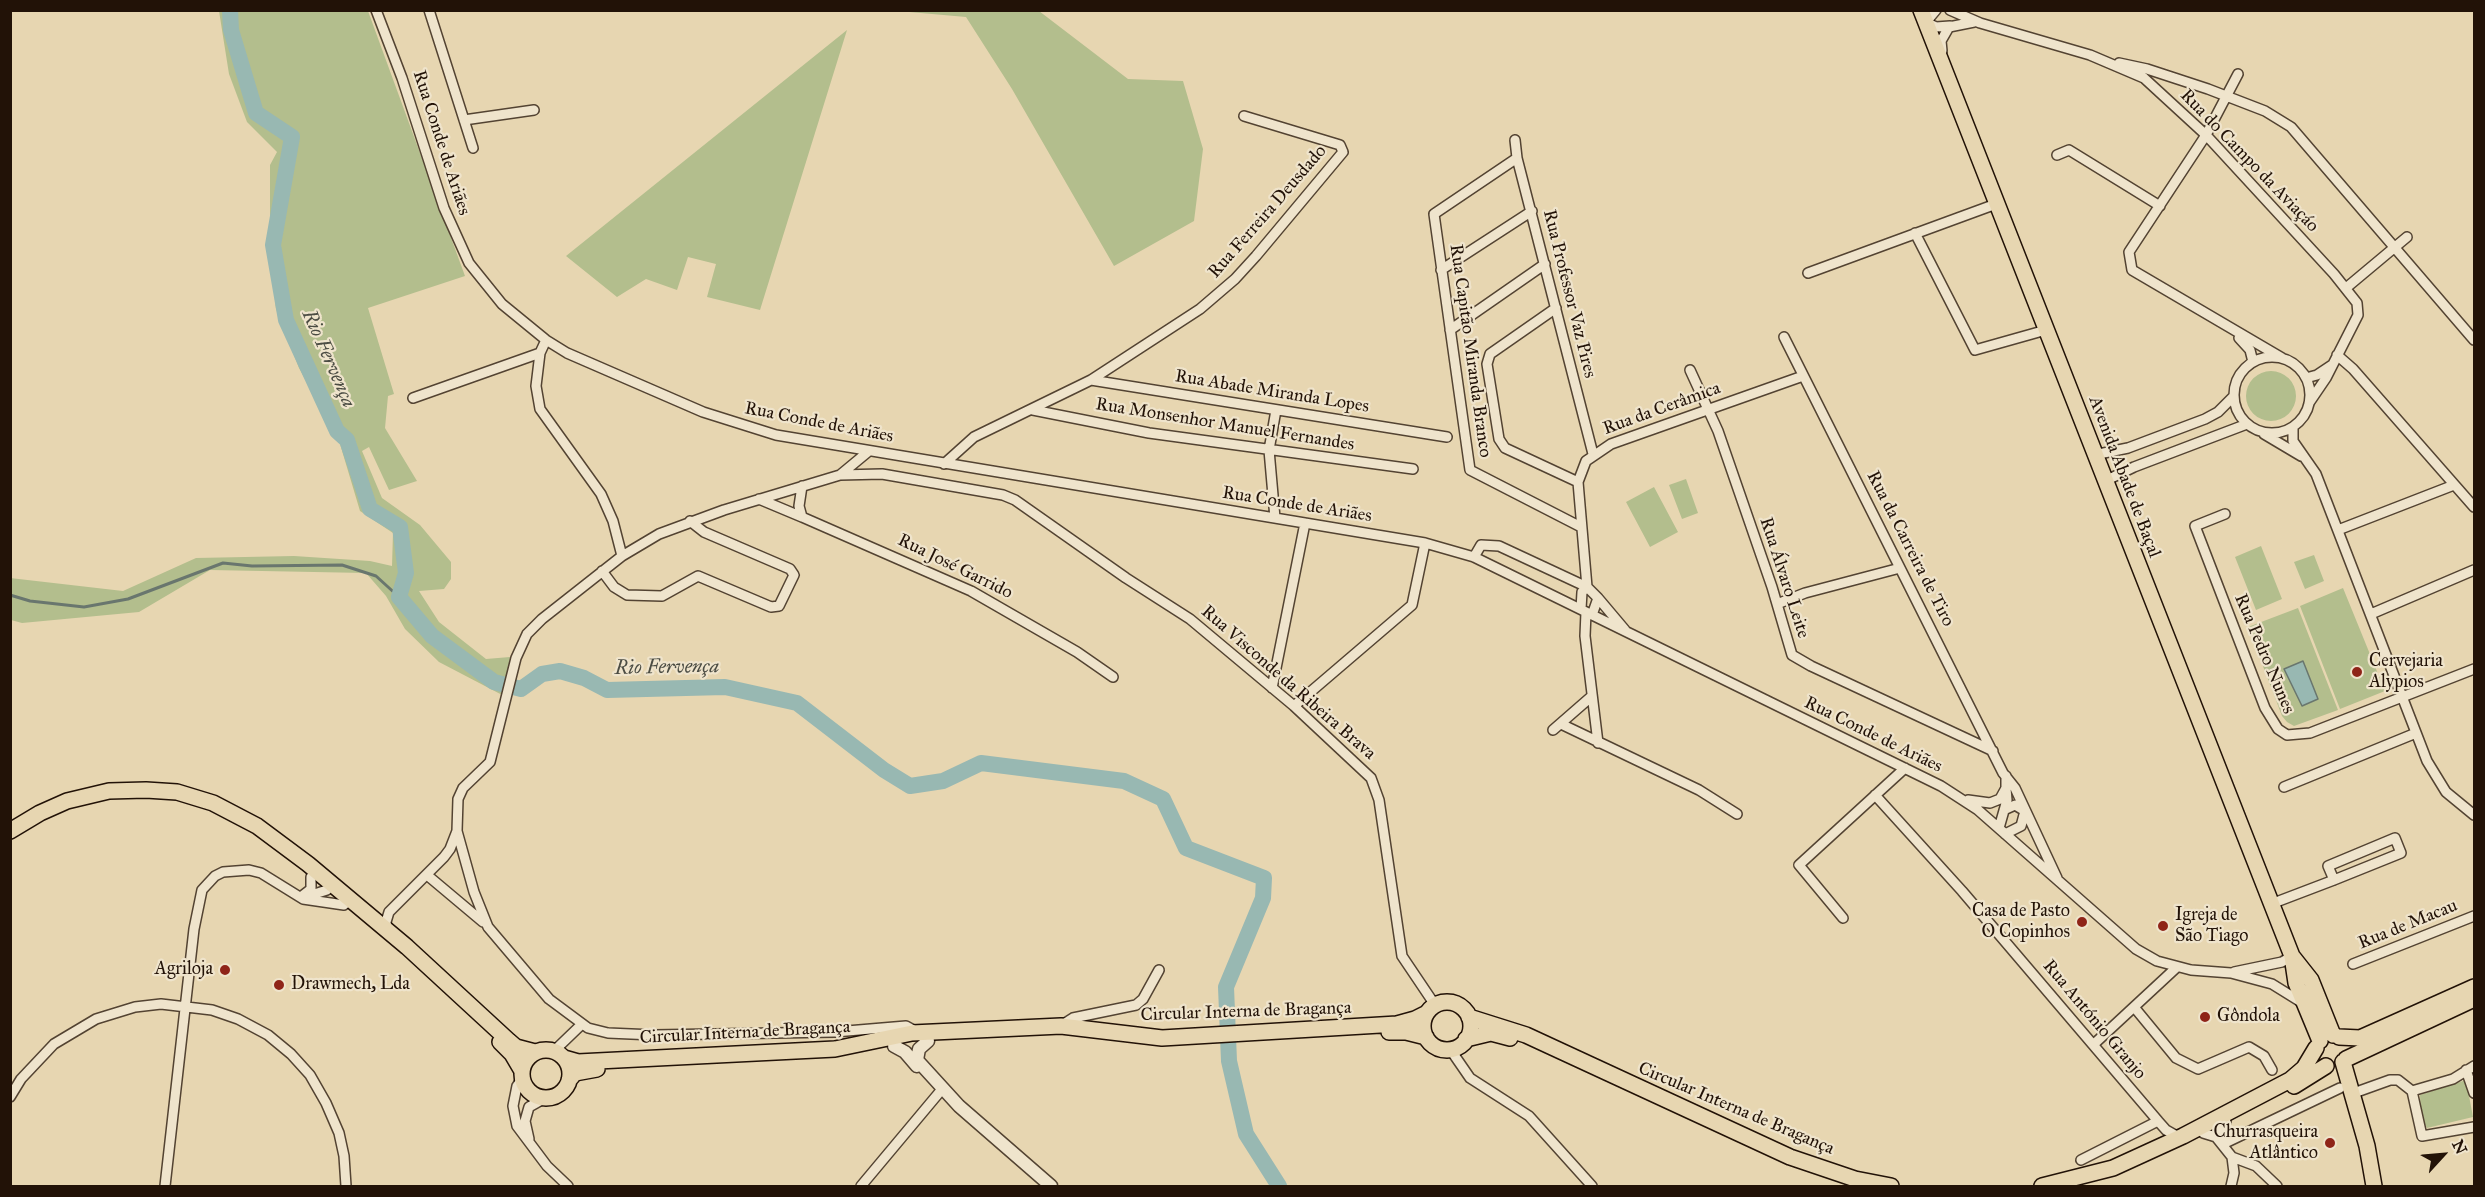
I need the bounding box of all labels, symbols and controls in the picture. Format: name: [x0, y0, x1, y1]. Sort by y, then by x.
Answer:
street label: Rua Conde de Ariães: [407, 68, 475, 218]
street label: Rua do Campo da Aviaçáo: [2175, 85, 2323, 237]
street label: Rua Ferreira Deusdado: [1204, 141, 1332, 283]
street label: Rua Professor Vaz Pires: [1538, 208, 1600, 380]
street label: Rua Capitão Miranda Branco: [1444, 243, 1496, 459]
water label: Rio Fervença: [296, 306, 360, 412]
street label: Rua Abade Miranda Lopes: [1173, 366, 1371, 418]
street label: Rua da Cerâmica: [1600, 378, 1724, 440]
street label: Avenida Abade de Baçal: [2083, 393, 2165, 561]
street label: Rua Monsenhor Manuel Fernandes: [1094, 394, 1356, 456]
street label: Rua Conde de Ariães: [743, 398, 895, 448]
street label: Rua da Carreira de Tiro: [1861, 468, 1959, 630]
street label: Rua Conde de Ariães: [1221, 483, 1373, 527]
street label: Rua Álvaro Leite: [1754, 515, 1814, 641]
street label: Rua José Garrido: [894, 530, 1016, 604]
street label: Rua Pedro Nunes: [2229, 591, 2299, 717]
street label: Rua Visconde da Ribeira Brava: [1196, 601, 1380, 765]
place label: Cervejaria Alypios: [2369, 651, 2443, 694]
water label: Rio Fervença: [615, 655, 719, 681]
marker: Cervejaria Alypios: [2350, 665, 2364, 679]
street label: Rua Conde de Ariães: [1800, 692, 1946, 778]
street label: Rua de Macau: [2355, 895, 2461, 955]
place label: Casa de Pasto O Copinhos: [1972, 901, 2070, 944]
place label: Igreja de São Tiago: [2175, 905, 2249, 948]
marker: Casa de Pasto O Copinhos: [2075, 915, 2089, 929]
marker: Igreja de São Tiago: [2156, 919, 2170, 933]
street label: Rua António Granjo: [2038, 956, 2150, 1084]
place label: Agriloja: [155, 959, 213, 981]
marker: Agriloja: [218, 963, 232, 977]
place label: Drawmech, Lda: [291, 974, 410, 996]
marker: Drawmech, Lda: [272, 978, 286, 992]
street label: Circular Interna de Bragança: [1140, 998, 1352, 1026]
place label: Gôndola: [2217, 1006, 2280, 1028]
marker: Gôndola: [2198, 1010, 2212, 1024]
street label: Circular Interna de Bragança: [639, 1017, 851, 1049]
street label: Circular Interna de Bragança: [1635, 1058, 1837, 1160]
place label: Churrasqueira Atlântico: [2214, 1122, 2318, 1164]
north arrow: [2413, 1125, 2473, 1185]
marker: Churrasqueira Atlântico: [2323, 1136, 2337, 1150]
text: N: [2448, 1137, 2471, 1157]

